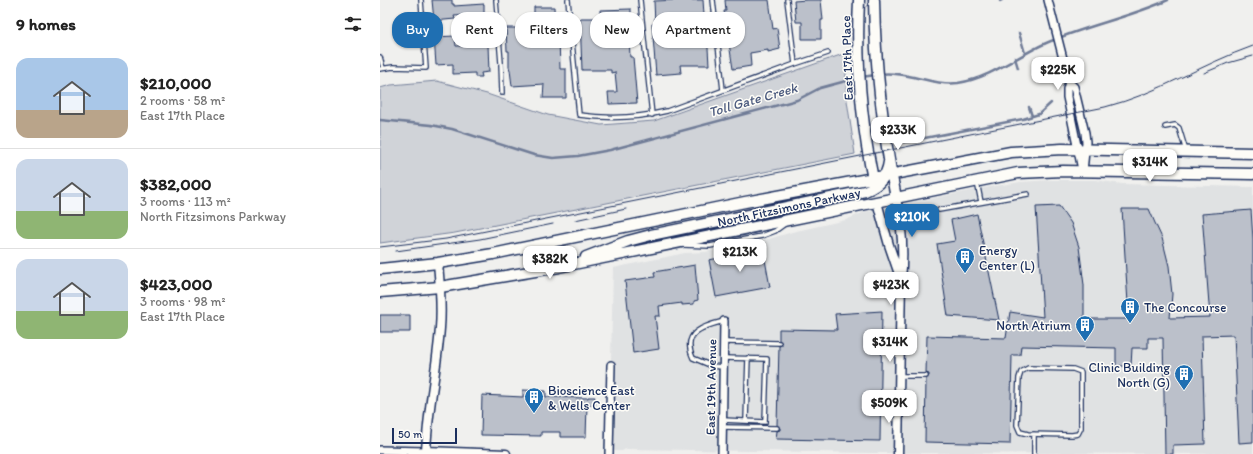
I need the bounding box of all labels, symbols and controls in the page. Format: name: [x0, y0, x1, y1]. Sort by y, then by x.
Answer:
chip: Buy: [392, 12, 443, 48]
chip: Rent: [451, 12, 507, 48]
chip: Filters: [515, 12, 582, 48]
chip: New: [590, 12, 644, 48]
chip: Apartment: [652, 12, 745, 48]
icon: filters: [342, 13, 364, 35]
text: 9 homes: [16, 14, 76, 34]
street label: East 17th Place: [838, 15, 856, 101]
pin: $225K: [1030, 57, 1086, 91]
text: $225K: [1040, 62, 1076, 77]
text: $210,000: [140, 73, 211, 93]
icon: home: [48, 74, 96, 122]
water label: Toll Gate Creek: [707, 79, 800, 121]
text: 2 rooms · 58 m²: [140, 93, 225, 108]
text: East 17th Place: [140, 108, 225, 123]
pin: $233K: [870, 117, 926, 151]
text: $233K: [880, 122, 916, 137]
pin: $314K: [1122, 149, 1178, 183]
text: $314K: [1132, 154, 1168, 169]
text: $382,000: [140, 174, 212, 194]
icon: home: [48, 175, 96, 223]
street label: North Fitzsimons Parkway: [716, 185, 862, 229]
text: 3 rooms · 113 m²: [140, 194, 231, 209]
pin: $210K: [884, 204, 940, 238]
text: North Fitzsimons Parkway: [140, 209, 286, 224]
text: $210K: [894, 209, 930, 224]
pin: $213K: [712, 239, 768, 273]
place label: Energy Center (L): [979, 243, 1035, 273]
text: $213K: [723, 244, 757, 259]
pin: $382K: [522, 246, 578, 280]
building icon: Energy Center (L): [954, 246, 976, 274]
text: $382K: [532, 251, 568, 266]
pin: $423K: [863, 272, 919, 306]
text: $423,000: [140, 274, 213, 294]
icon: home: [48, 275, 96, 323]
text: $423K: [873, 277, 909, 292]
text: 3 rooms · 98 m²: [140, 294, 226, 309]
building icon: The Concourse: [1119, 296, 1141, 324]
place label: The Concourse: [1144, 300, 1226, 315]
text: East 17th Place: [140, 309, 225, 324]
building icon: North Atrium: [1074, 314, 1096, 342]
place label: North Atrium: [996, 318, 1071, 333]
pin: $314K: [862, 329, 918, 363]
text: $314K: [872, 334, 908, 349]
street label: East 19th Avenue: [703, 339, 719, 435]
place label: Clinic Building North (G): [1088, 360, 1170, 390]
building icon: Clinic Building North (G): [1173, 363, 1195, 391]
place label: Bioscience East & Wells Center: [548, 383, 635, 413]
building icon: Bioscience East & Wells Center: [523, 386, 545, 414]
pin: $509K: [861, 390, 917, 424]
text: $509K: [871, 395, 907, 410]
scale bar: [392, 426, 457, 445]
text: 50 m: [398, 428, 422, 441]

